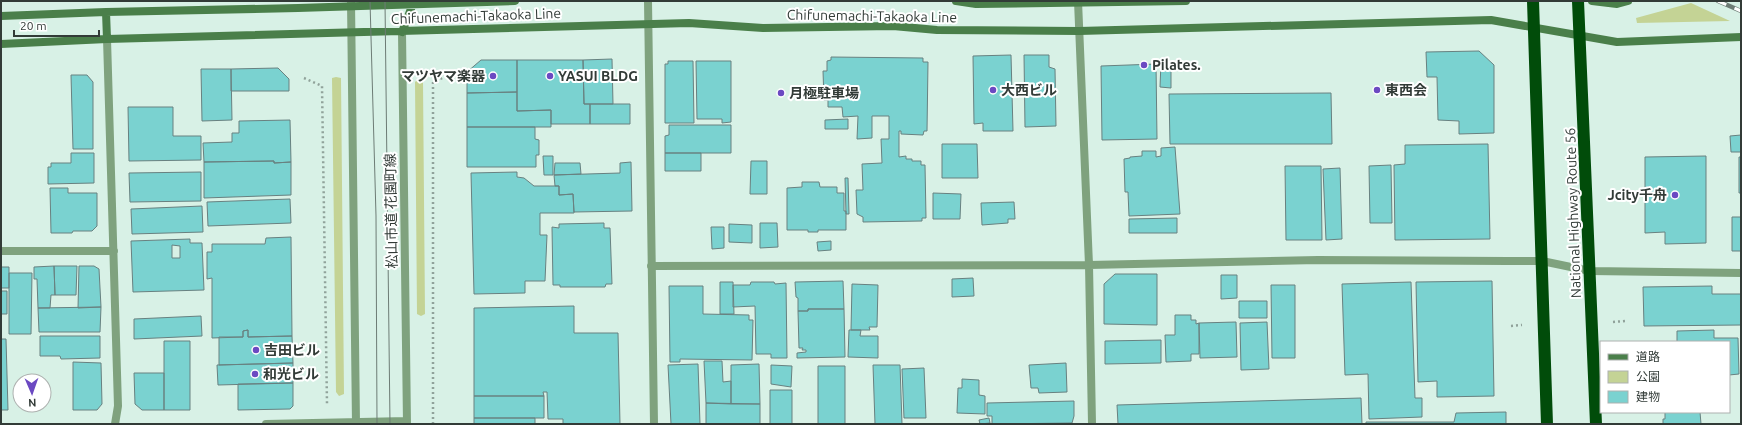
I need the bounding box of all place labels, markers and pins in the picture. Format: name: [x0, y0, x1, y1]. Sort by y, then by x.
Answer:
place label: Pilates.: [1152, 57, 1201, 73]
marker: Pilates.: [1139, 60, 1149, 70]
place label: マツヤマ楽器: [401, 68, 486, 84]
place label: YASUI BLDG: [558, 68, 638, 84]
marker: マツヤマ楽器: [488, 71, 498, 81]
marker: YASUI BLDG: [545, 71, 555, 81]
place label: 大西ビル: [1001, 82, 1057, 98]
place label: 東西会: [1385, 82, 1427, 98]
place label: 月極駐車場: [789, 85, 859, 101]
marker: 大西ビル: [988, 85, 998, 95]
marker: 東西会: [1372, 85, 1382, 95]
marker: 月極駐車場: [776, 88, 786, 98]
place label: Jcity千舟: [1607, 187, 1667, 203]
marker: Jcity千舟: [1670, 190, 1680, 200]
place label: 吉田ビル: [264, 342, 320, 358]
marker: 吉田ビル: [251, 345, 261, 355]
place label: 和光ビル: [263, 366, 319, 382]
marker: 和光ビル: [250, 369, 260, 379]

